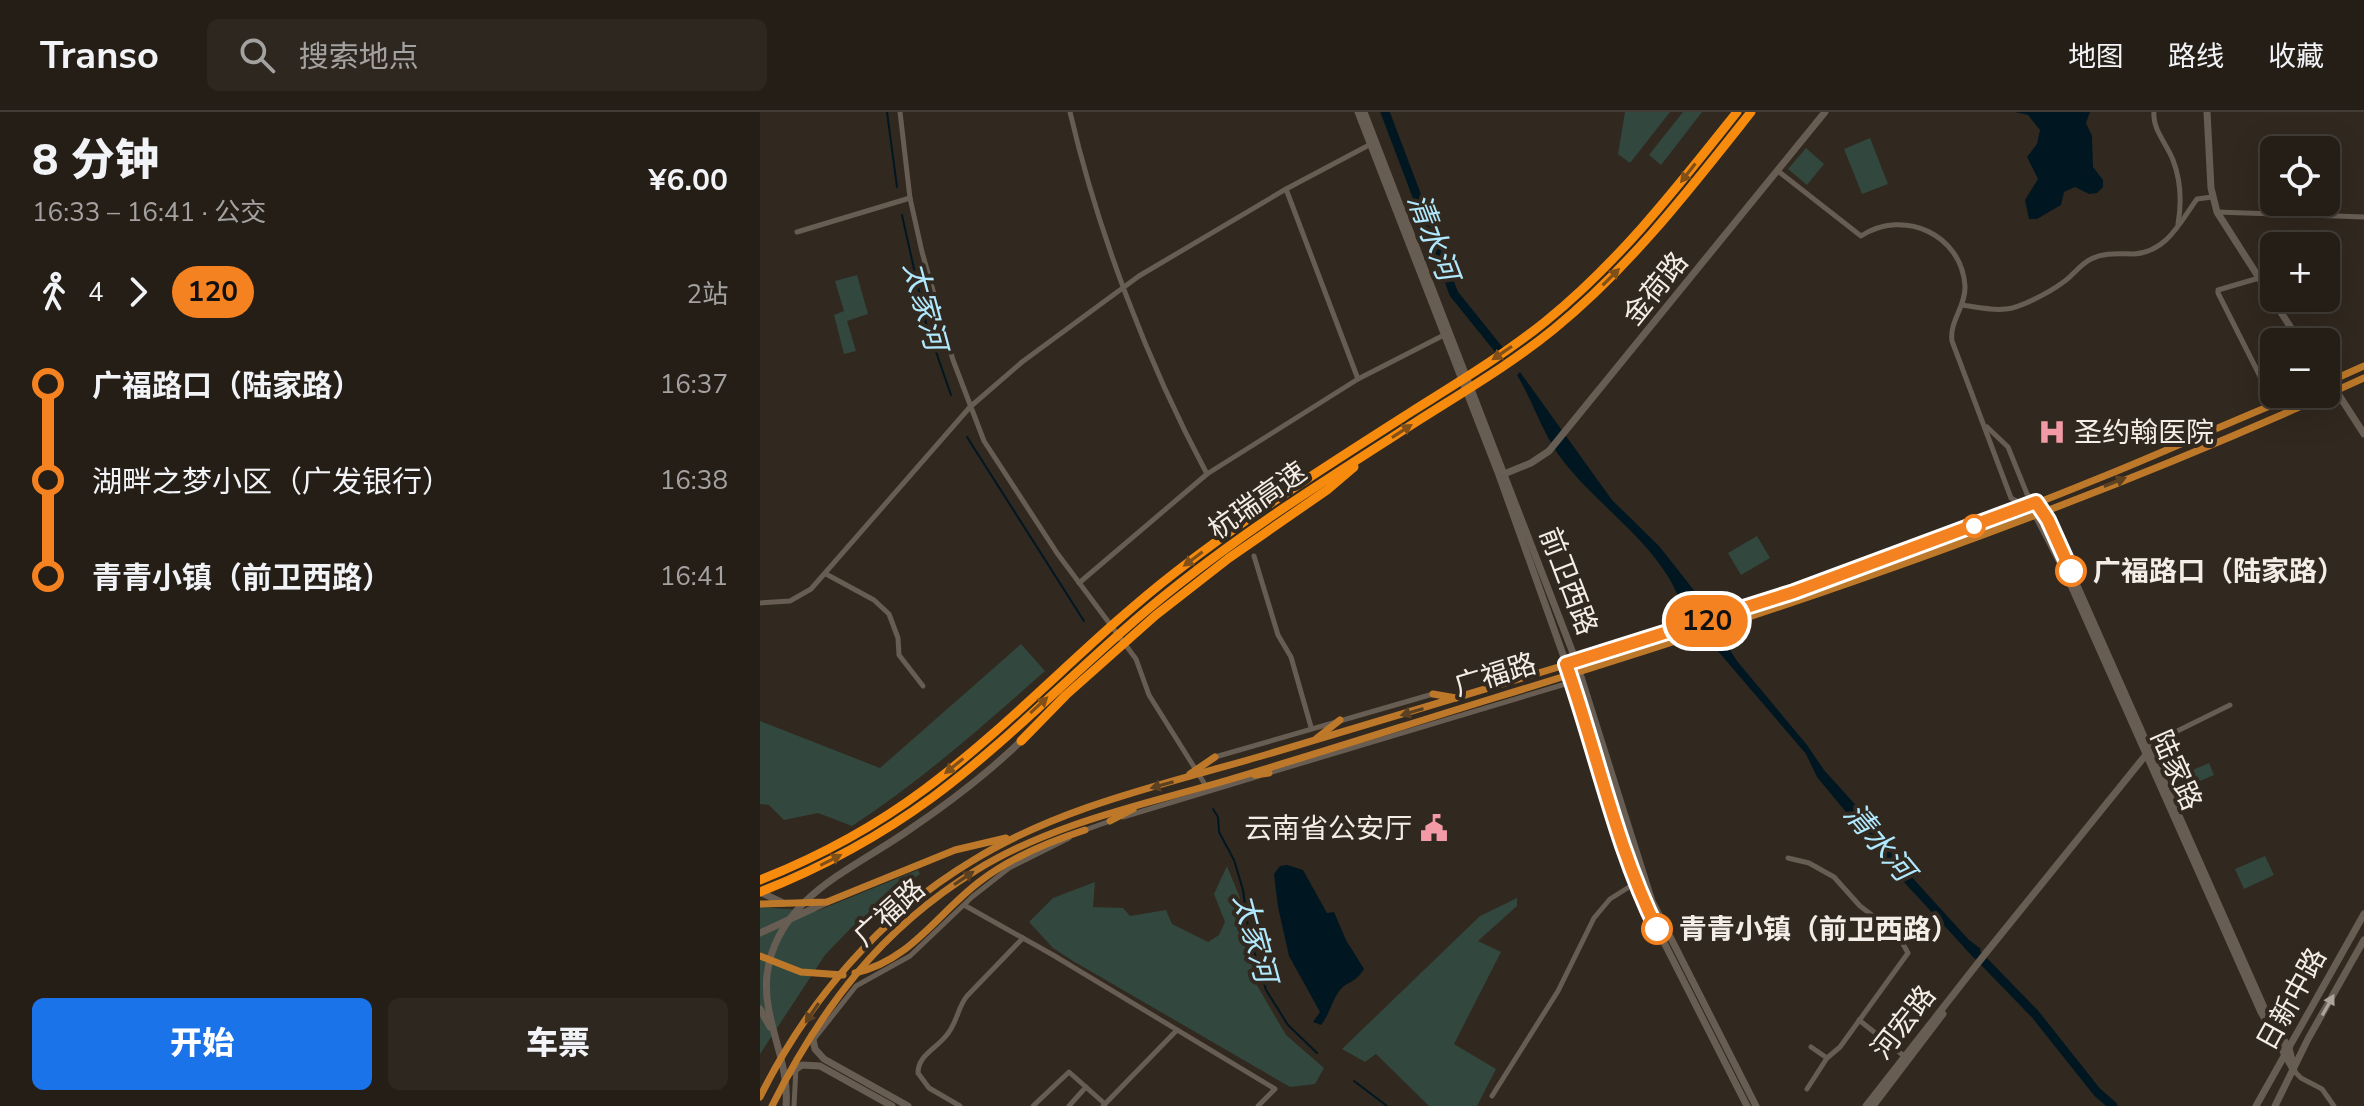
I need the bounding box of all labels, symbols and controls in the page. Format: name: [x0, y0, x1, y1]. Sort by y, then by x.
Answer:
search box: [207, 19, 767, 91]
text: Transo: [40, 30, 159, 81]
icon: search: [235, 33, 279, 77]
text: 搜索地点: [299, 37, 419, 78]
text: 地图: [2068, 38, 2124, 76]
text: 路线: [2168, 38, 2224, 76]
text: 收藏: [2268, 38, 2324, 76]
text: 8 分钟: [32, 131, 159, 191]
map controls: [2260, 136, 2340, 408]
button: locate: [2260, 136, 2340, 216]
text: ¥6.00: [649, 160, 728, 201]
one-way arrow: [1680, 163, 1697, 183]
water label: 清水河: [1397, 188, 1470, 291]
text: 16:33 – 16:41 · 公交: [32, 195, 266, 230]
button: +: [2260, 232, 2340, 312]
street label: 金荷路: [1615, 244, 1697, 333]
water label: 太家河: [893, 257, 957, 360]
one-way arrow: [1601, 269, 1620, 287]
icon: walk: [32, 270, 76, 314]
icon: forward: [116, 270, 160, 314]
text: 120: [188, 273, 238, 311]
text: 4: [88, 275, 104, 310]
text: 2站: [686, 277, 728, 312]
button: −: [2260, 328, 2340, 408]
one-way arrow: [1492, 346, 1513, 361]
text: 广福路口（陆家路）: [92, 366, 362, 407]
text: 16:37: [660, 367, 728, 402]
place label: 圣约翰医院: [2074, 414, 2214, 452]
hospital icon: 圣约翰医院: [2037, 417, 2067, 447]
one-way arrow: [1391, 425, 1413, 439]
street label: 杭瑞高速: [1201, 453, 1314, 549]
text: 湖畔之梦小区（广发银行）: [92, 462, 452, 503]
text: 16:38: [660, 463, 728, 498]
one-way arrow: [2103, 475, 2127, 488]
unlabelled marker: [1963, 515, 1985, 537]
street label: 前卫西路: [1530, 522, 1606, 640]
one-way arrow: [1182, 551, 1203, 567]
place label: 广福路口（陆家路）: [2093, 553, 2345, 591]
marker: 广福路口（陆家路）: [2056, 556, 2086, 586]
text: 青青小镇（前卫西路）: [92, 558, 392, 599]
text: 16:41: [660, 559, 728, 594]
line badge: 120: [1661, 595, 1753, 647]
text: 120: [1682, 602, 1732, 640]
street label: 广福路: [1450, 645, 1541, 705]
one-way arrow: [1029, 697, 1048, 715]
one-way arrow: [1399, 706, 1423, 719]
street label: 陆家路: [2142, 724, 2211, 817]
one-way arrow: [944, 757, 964, 774]
one-way arrow: [1149, 779, 1173, 792]
water label: 清水河: [1834, 795, 1926, 894]
place label: 云南省公安厅: [1244, 810, 1412, 848]
public building icon: 云南省公安厅: [1419, 813, 1449, 843]
one-way arrow: [820, 853, 843, 867]
street label: 广福路: [846, 871, 934, 955]
one-way arrow: [953, 871, 975, 886]
water label: 太家河: [1223, 889, 1287, 992]
place label: 青青小镇（前卫西路）: [1679, 911, 1959, 949]
marker: 青青小镇（前卫西路）: [1642, 914, 1672, 944]
street label: 日新中路: [2248, 941, 2336, 1058]
street label: 河宏路: [1863, 978, 1945, 1067]
one-way arrow: [2321, 994, 2335, 1016]
button: 开始: [32, 998, 372, 1090]
button: 车票: [388, 998, 728, 1090]
one-way arrow: [804, 1002, 819, 1023]

